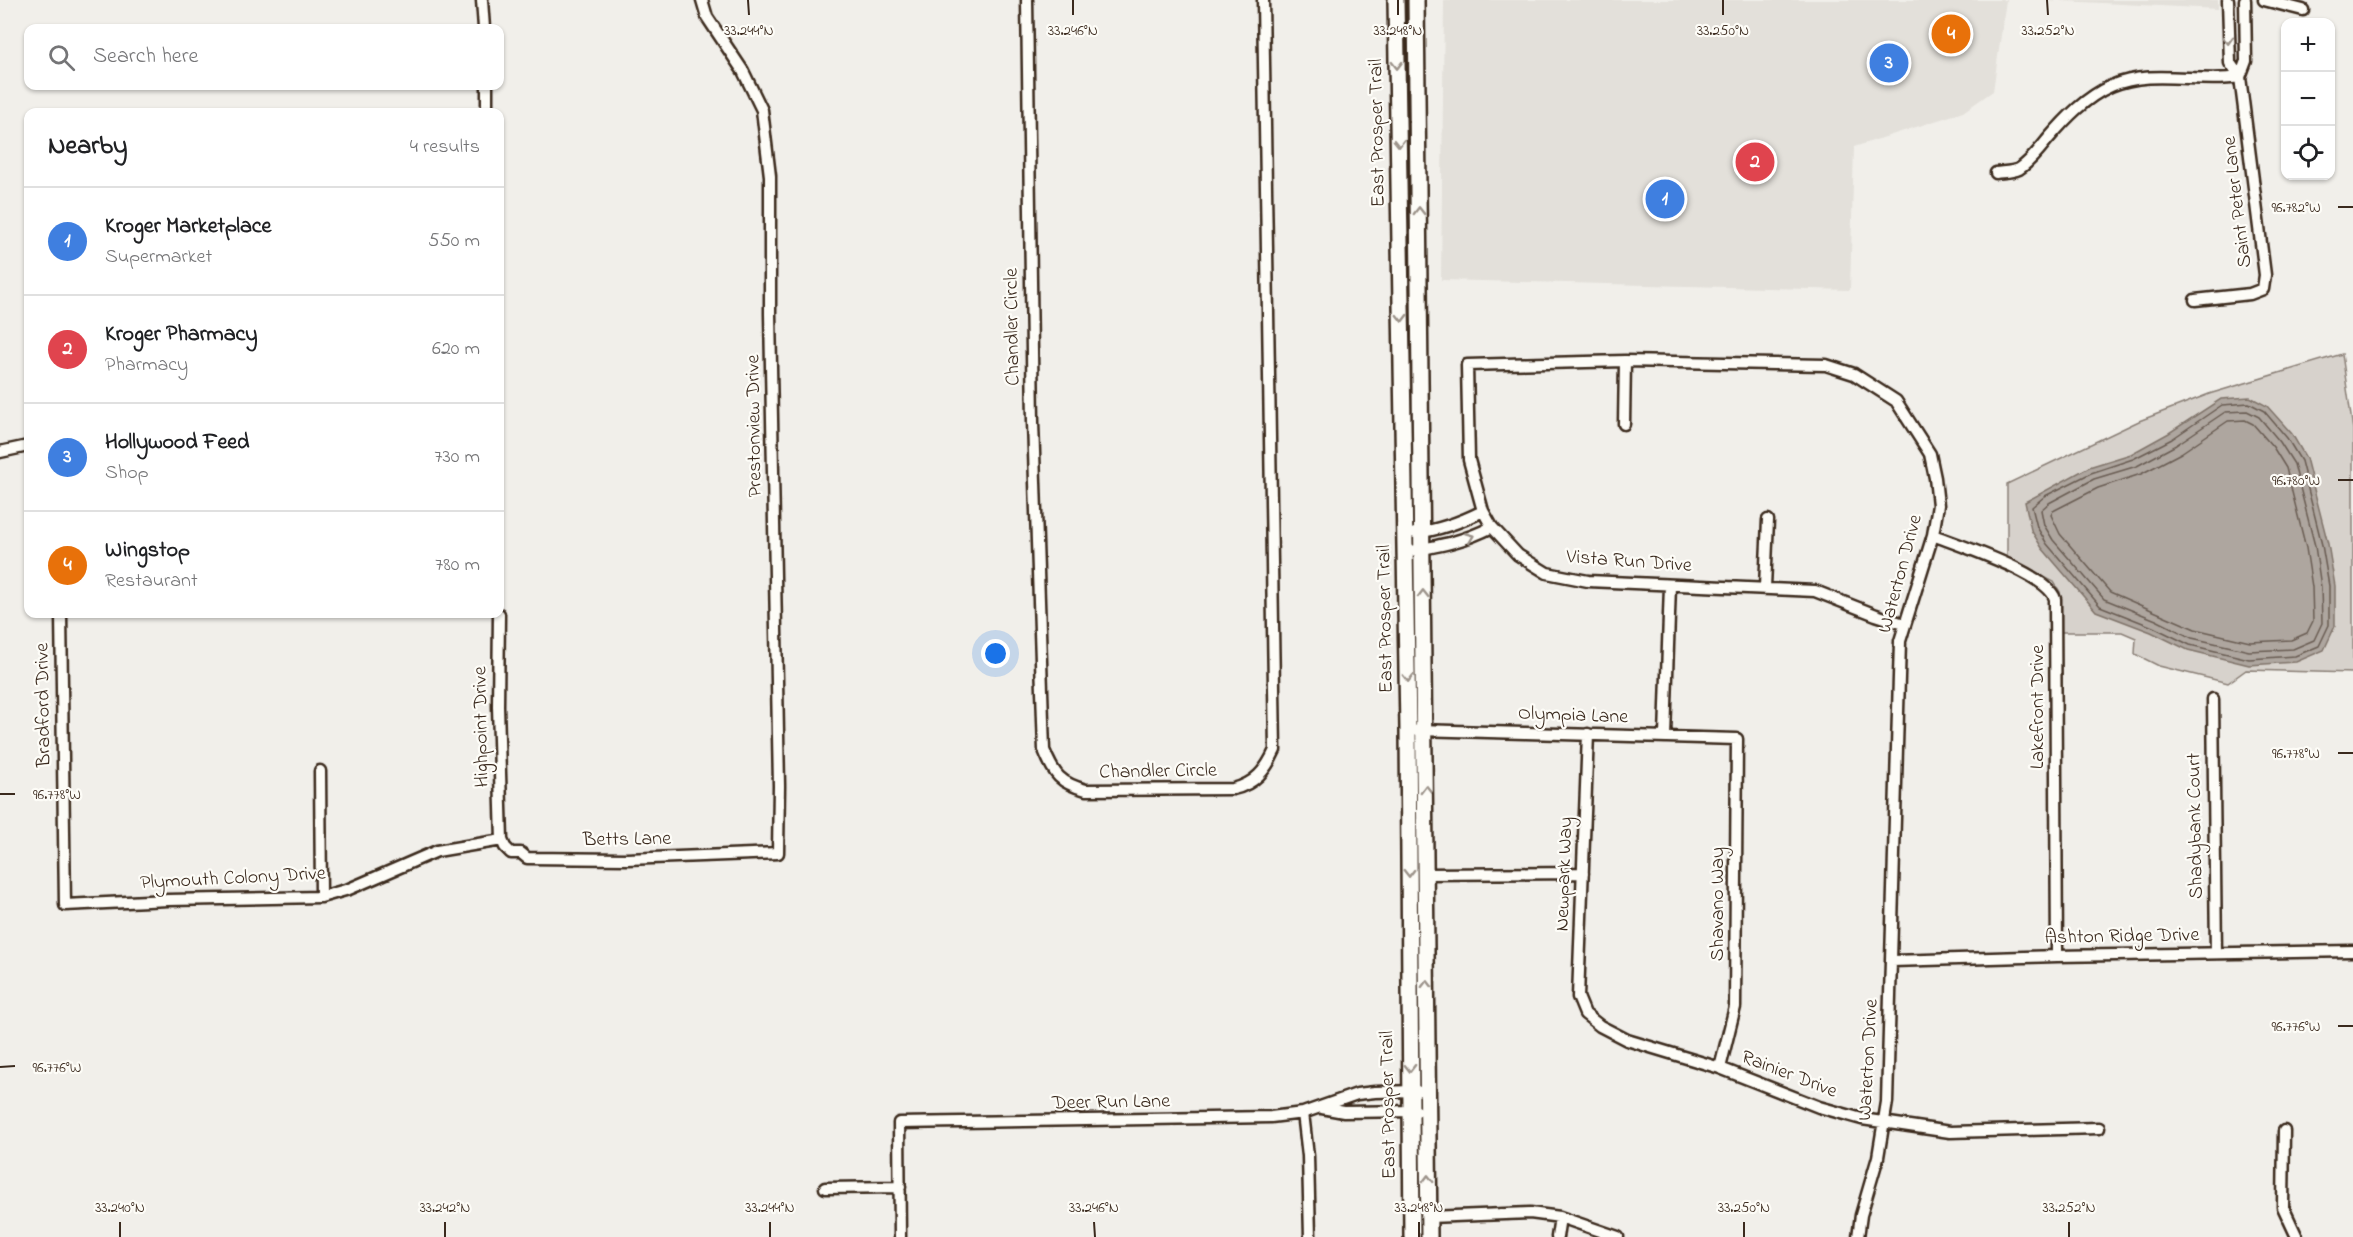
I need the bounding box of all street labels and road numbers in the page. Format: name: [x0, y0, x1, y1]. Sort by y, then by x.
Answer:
street label: East Prosper Trail: [1362, 59, 1394, 207]
street label: Saint Peter Lane: [2216, 135, 2260, 269]
street label: Chandler Circle: [997, 268, 1029, 386]
street label: Prestonview Drive: [739, 354, 771, 498]
street label: Waterton Drive: [1871, 511, 1931, 637]
street label: Vista Run Drive: [1564, 543, 1693, 581]
street label: East Prosper Trail: [1370, 545, 1402, 693]
street label: Bradford Drive: [28, 643, 60, 768]
street label: Lakefront Drive: [2024, 645, 2053, 769]
street label: Highpoint Drive: [466, 666, 499, 788]
street label: Olympia Lane: [1517, 700, 1629, 732]
street label: Shadybank Court: [2180, 752, 2212, 899]
street label: Chandler Circle: [1099, 756, 1217, 788]
street label: Newpark Way: [1549, 816, 1581, 932]
street label: Betts Lane: [582, 825, 671, 855]
street label: Shavano Way: [1704, 847, 1733, 961]
street label: Plymouth Colony Drive: [140, 860, 326, 898]
street label: Ashton Ridge Drive: [2044, 921, 2200, 954]
street label: Waterton Drive: [1851, 998, 1887, 1122]
street label: East Prosper Trail: [1373, 1031, 1405, 1179]
street label: Rainier Drive: [1737, 1043, 1841, 1107]
street label: Deer Run Lane: [1051, 1087, 1170, 1119]

